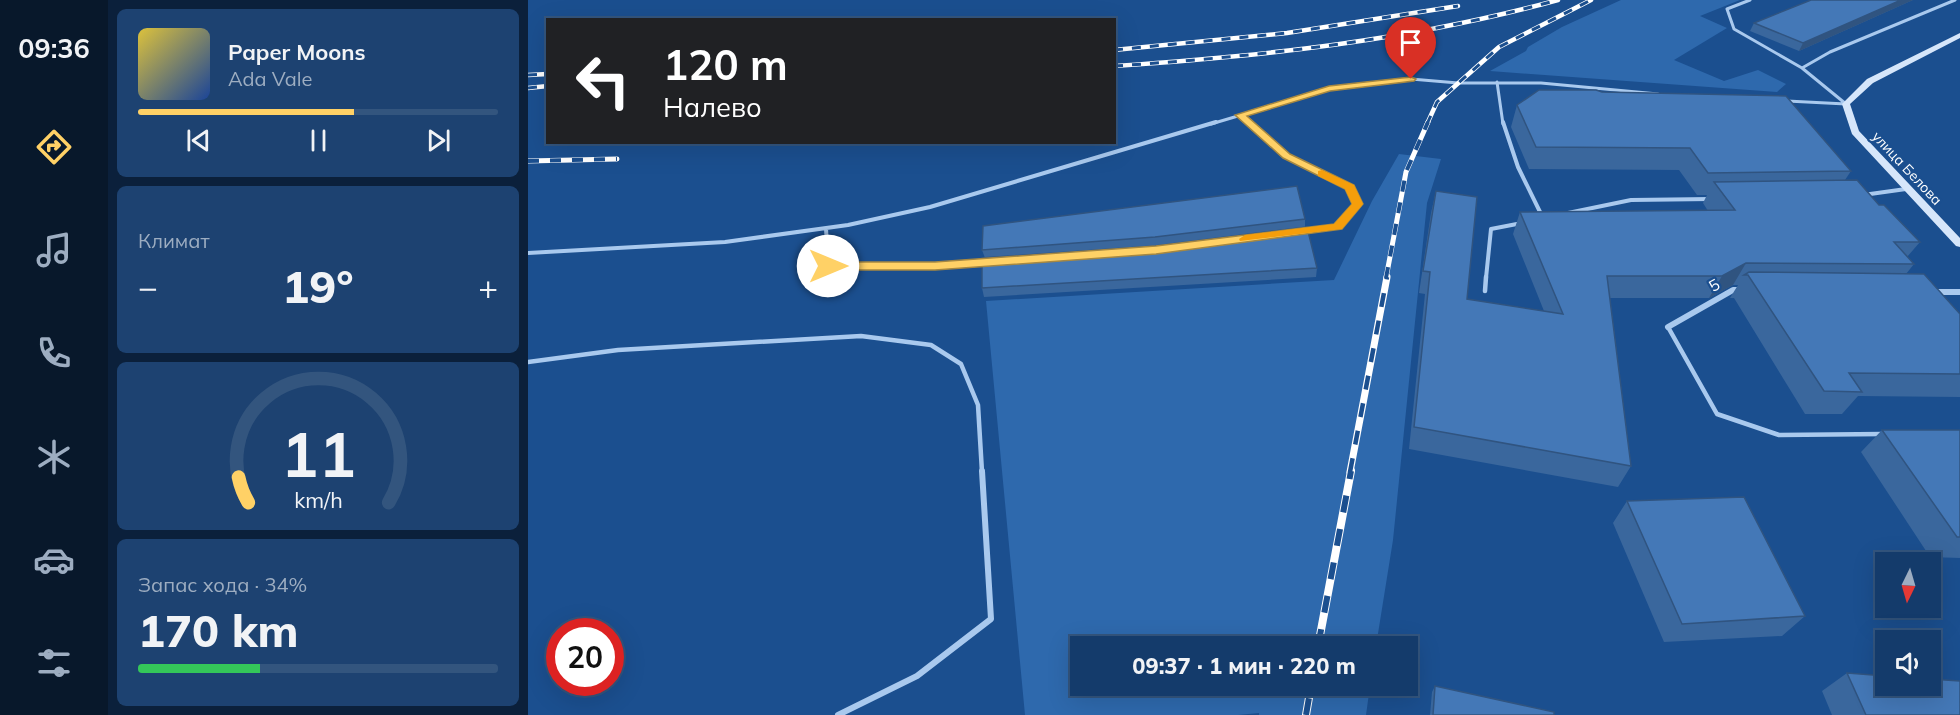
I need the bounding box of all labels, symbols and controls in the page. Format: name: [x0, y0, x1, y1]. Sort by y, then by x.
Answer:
pin: [1385, 17, 1436, 79]
icon: arrive: [1394, 26, 1427, 59]
text: 09:36: [18, 31, 90, 65]
text: Paper Moons: [228, 38, 366, 66]
text: 120 m: [663, 38, 788, 91]
icon: left: [564, 42, 642, 120]
text: Ada Vale: [228, 66, 312, 91]
text: Налево: [663, 90, 762, 124]
icon: previous: [182, 124, 215, 157]
icon: pause: [302, 124, 335, 157]
icon: next: [422, 124, 455, 157]
icon: directions: [33, 126, 75, 168]
street label: улица Белова: [1868, 127, 1946, 209]
text: Климат: [138, 228, 210, 253]
icon: music: [33, 229, 75, 271]
position arrow: [796, 234, 860, 298]
text: 19°: [282, 258, 354, 314]
text: −: [138, 266, 158, 307]
text: +: [478, 266, 498, 307]
street label: 5: [1705, 274, 1723, 296]
icon: phone: [33, 332, 75, 374]
text: 11: [281, 414, 355, 493]
icon: climate: [33, 436, 75, 478]
text: km/h: [294, 486, 342, 513]
icon: car: [33, 539, 75, 581]
north arrow: [1875, 552, 1941, 618]
map controls: [1875, 552, 1941, 696]
text: Запас хода · 34%: [138, 572, 307, 597]
text: 170 km: [138, 602, 299, 658]
speed limit sign: 20: [546, 618, 624, 696]
button: sound: [1875, 630, 1941, 696]
icon: filters: [33, 642, 75, 684]
text: 09:37 · 1 мин · 220 m: [1132, 652, 1356, 680]

